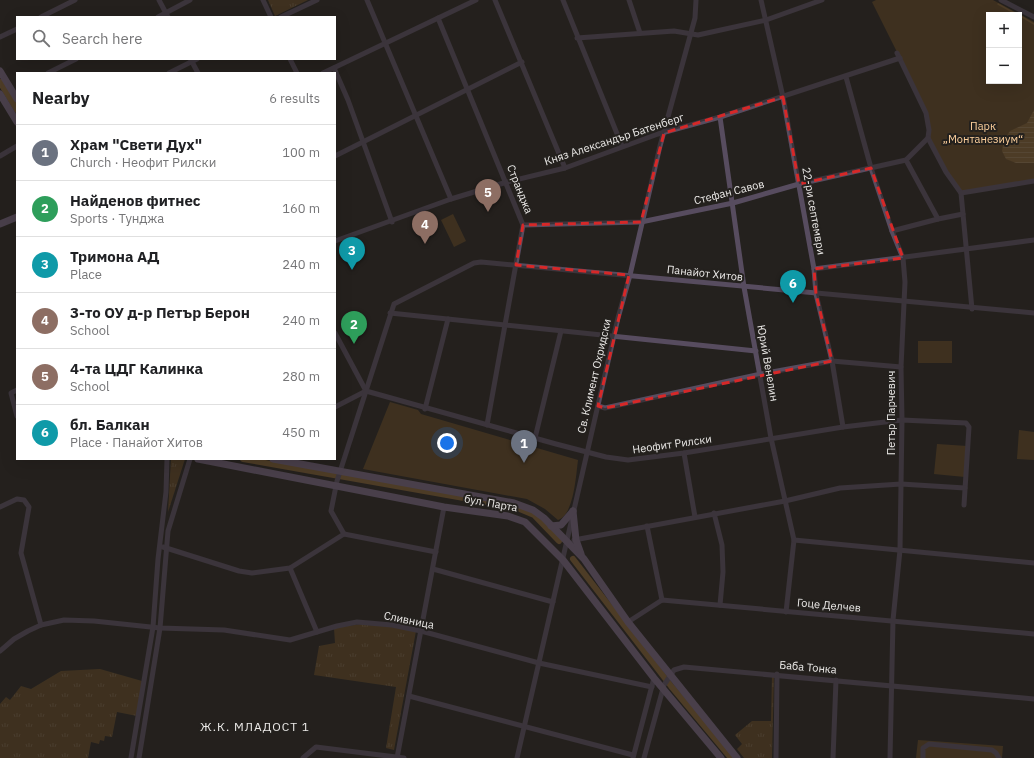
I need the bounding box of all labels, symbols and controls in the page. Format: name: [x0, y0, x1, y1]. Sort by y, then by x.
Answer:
map controls: [986, 12, 1022, 84]
button: +: [986, 12, 1022, 48]
search box: [16, 16, 336, 60]
icon: search: [30, 27, 52, 49]
text: Search here: [62, 29, 142, 48]
button: −: [986, 48, 1022, 84]
text: Nearby: [32, 87, 90, 109]
text: 6 results: [269, 90, 320, 107]
street label: Княз Александър Батенберг: [542, 110, 686, 168]
park label: Парк „Монтанезиум“: [943, 119, 1023, 146]
text: Храм "Свети Дух": [70, 135, 202, 154]
text: 1: [41, 144, 49, 161]
text: 100 m: [282, 144, 320, 161]
text: Church · Неофит Рилски: [70, 154, 216, 171]
street label: Странджа: [504, 162, 536, 216]
street label: 22-ри септември: [799, 166, 829, 256]
street label: Стефан Савов: [692, 176, 766, 208]
pin: 5: [475, 179, 501, 212]
text: Найденов фитнес: [70, 191, 201, 210]
text: 2: [41, 200, 49, 217]
text: 160 m: [282, 200, 320, 217]
text: Sports · Тунджа: [70, 210, 164, 227]
pin: 4: [412, 211, 438, 244]
pin: 3: [339, 237, 365, 270]
text: Тримона АД: [70, 247, 160, 266]
text: 3: [41, 256, 49, 273]
text: 240 m: [282, 256, 320, 273]
street label: Панайот Хитов: [666, 262, 744, 284]
text: Place: [70, 266, 102, 283]
pin: 6: [780, 270, 806, 303]
text: 3-то ОУ д-р Петър Берон: [70, 303, 250, 322]
pin: 2: [341, 311, 367, 344]
text: 4: [41, 312, 49, 329]
text: 240 m: [282, 312, 320, 329]
street label: Св. Климент Охридски: [574, 317, 614, 435]
text: School: [70, 322, 110, 339]
street label: Юрий Венелин: [754, 324, 782, 402]
text: 4-та ЦДГ Калинка: [70, 359, 203, 378]
text: 5: [41, 368, 49, 385]
text: 280 m: [282, 368, 320, 385]
street label: Петър Парчевич: [884, 371, 898, 455]
text: School: [70, 378, 110, 395]
text: бл. Балкан: [70, 415, 150, 434]
text: 6: [41, 424, 49, 441]
text: 450 m: [282, 424, 320, 441]
pin: 1: [511, 430, 537, 463]
street label: Неофит Рилски: [631, 432, 713, 456]
your location: [437, 433, 457, 453]
text: Place · Панайот Хитов: [70, 434, 203, 451]
street label: бул. Парта: [463, 491, 519, 515]
street label: Гоце Делчев: [796, 595, 862, 615]
street label: Сливница: [383, 608, 436, 632]
street label: Баба Тонка: [779, 658, 837, 676]
district label: Ж.К. МЛАДОСТ 1: [200, 719, 310, 734]

